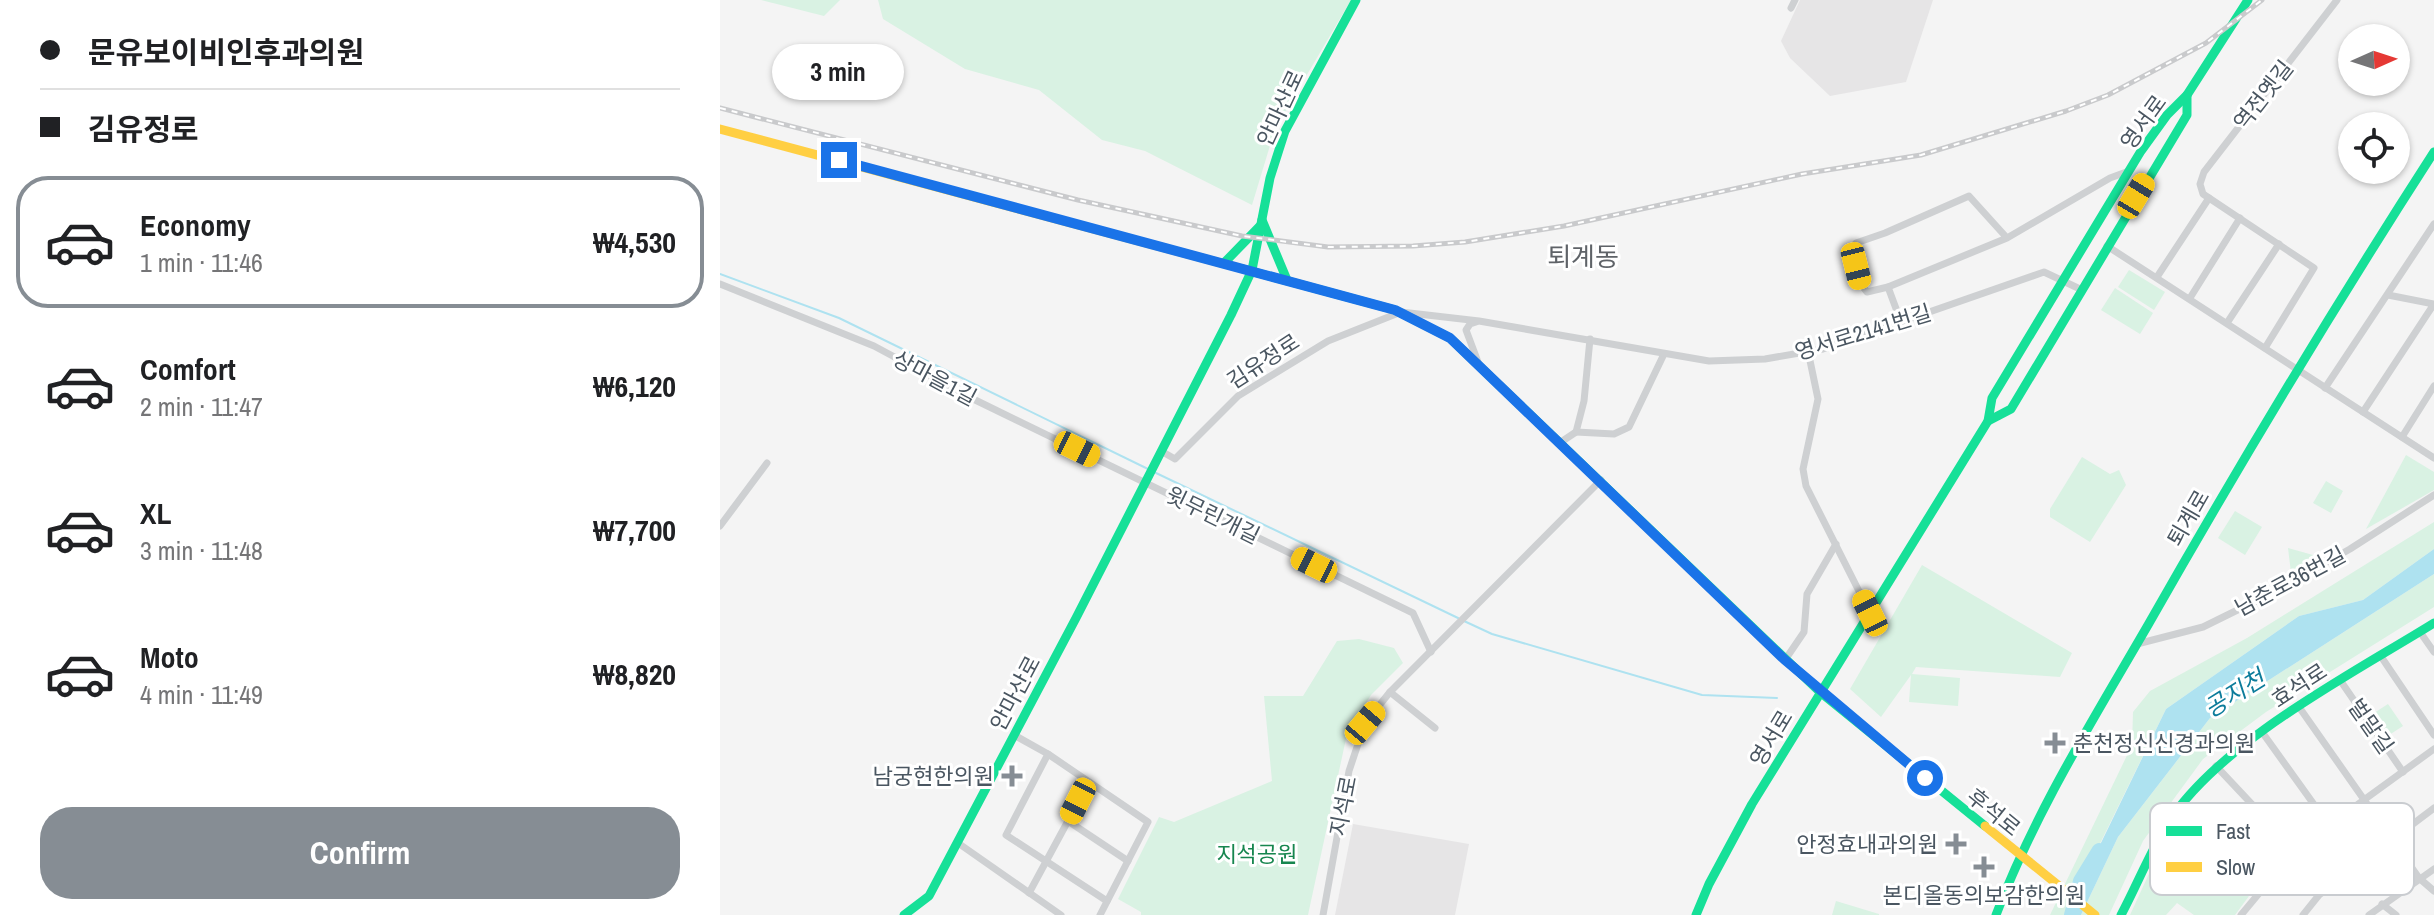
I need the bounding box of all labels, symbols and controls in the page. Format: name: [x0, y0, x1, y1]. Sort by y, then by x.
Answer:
north arrow: [2338, 24, 2410, 96]
map controls: [2338, 24, 2410, 184]
text: 문유보이비인후과의원: [88, 32, 364, 72]
callout: 3 min: [773, 44, 905, 100]
text: 3 min: [810, 54, 866, 89]
street label: 역전옛길: [2226, 54, 2300, 136]
street label: 안마산로: [1249, 65, 1311, 151]
street label: 영서로: [2113, 89, 2173, 155]
text: 김유정로: [88, 109, 198, 149]
button: locate: [2338, 112, 2410, 184]
route end: [821, 142, 857, 178]
car: [2113, 169, 2159, 223]
text: Economy: [140, 205, 251, 245]
icon: car: [44, 206, 116, 278]
text: ₩4,530: [593, 222, 676, 262]
district label: 퇴계동: [1547, 239, 1619, 274]
car: [1839, 240, 1873, 292]
text: 1 min · 11:46: [140, 245, 263, 280]
street label: 영서로2141번길: [1791, 297, 1935, 367]
street label: 김유정로: [1221, 326, 1305, 396]
street label: 상마을1길: [888, 343, 982, 413]
text: Comfort: [140, 349, 236, 389]
icon: car: [44, 350, 116, 422]
text: ₩6,120: [593, 366, 676, 406]
text: 2 min · 11:47: [140, 389, 263, 424]
car: [1050, 428, 1104, 470]
street label: 윗무린개길: [1161, 479, 1265, 551]
street label: 퇴계로: [2160, 484, 2216, 552]
text: XL: [140, 493, 171, 533]
icon: car: [44, 494, 116, 566]
text: ₩7,700: [593, 510, 676, 550]
text: 3 min · 11:48: [140, 533, 263, 568]
street label: 남춘로36번길: [2229, 539, 2351, 623]
car: [1287, 544, 1341, 586]
car: [1849, 586, 1891, 640]
text: Moto: [140, 637, 199, 677]
icon: car: [44, 638, 116, 710]
street label: 안마산로: [983, 650, 1047, 736]
text: ₩8,820: [593, 654, 676, 694]
street label: 효석로: [2265, 656, 2333, 714]
water label: 공지천: [2197, 660, 2273, 724]
text: 4 min · 11:49: [140, 677, 263, 712]
street label: 벌말길: [2341, 693, 2401, 759]
car: [1340, 697, 1390, 749]
street label: 영서로: [1743, 704, 1799, 772]
place label: 춘천정신신경과의원: [2073, 728, 2255, 758]
marker: 춘천정신신경과의원: [2044, 732, 2066, 754]
route start: [1907, 760, 1943, 796]
place label: 남궁현한의원: [873, 761, 994, 791]
marker: 남궁현한의원: [1001, 765, 1023, 787]
street label: 지석로: [1322, 773, 1364, 839]
car: [1056, 774, 1100, 828]
street label: 후석로: [1961, 781, 2027, 843]
legend: [2150, 803, 2414, 895]
button: Confirm: [40, 807, 680, 899]
text: Fast: [2216, 816, 2250, 846]
place label: 안정효내과의원: [1796, 829, 1938, 859]
marker: 안정효내과의원: [1945, 833, 1967, 855]
park label: 지석공원: [1217, 839, 1297, 869]
text: Slow: [2216, 852, 2255, 882]
marker: 본디올동의보감한의원: [1973, 856, 1995, 878]
place label: 본디올동의보감한의원: [1883, 880, 2085, 910]

